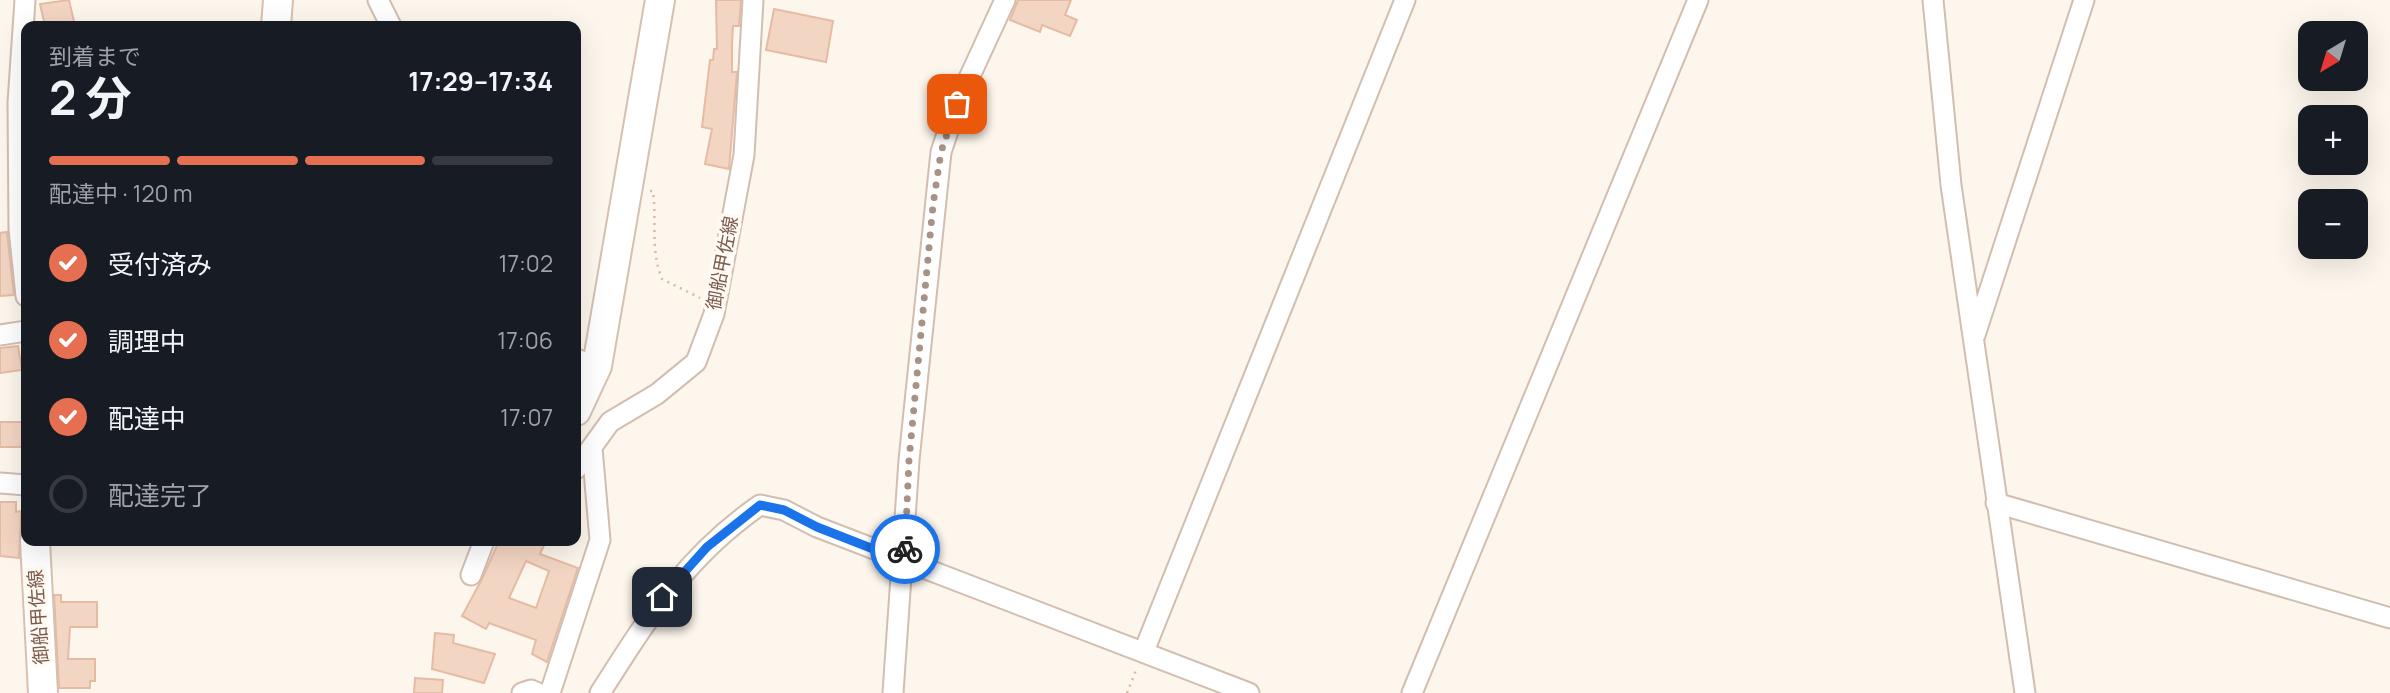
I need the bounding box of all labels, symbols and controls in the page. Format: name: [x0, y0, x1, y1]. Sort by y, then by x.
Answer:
north arrow: [2298, 21, 2368, 91]
map controls: [2298, 21, 2368, 259]
text: 到着まで: [49, 40, 141, 72]
text: 17:29–17:34: [408, 63, 553, 99]
text: 2 分: [49, 66, 132, 129]
pin: [927, 74, 987, 134]
icon: bag: [938, 85, 976, 123]
button: +: [2298, 105, 2368, 175]
text: 配達中 · 120 m: [49, 177, 193, 209]
button: −: [2298, 189, 2368, 259]
street label: 御船甲佐線: [700, 214, 744, 312]
icon: check: [49, 244, 87, 282]
text: 受付済み: [108, 246, 212, 282]
text: 17:02: [498, 247, 553, 279]
icon: check: [49, 321, 87, 359]
text: 調理中: [108, 323, 186, 359]
text: 17:06: [497, 324, 553, 356]
icon: check: [49, 398, 87, 436]
text: 配達中: [108, 400, 186, 436]
text: 17:07: [500, 401, 553, 433]
text: 配達完了: [108, 477, 212, 513]
courier: [870, 514, 940, 584]
icon: bike: [886, 530, 924, 568]
pin: [632, 567, 692, 627]
street label: 御船甲佐線: [22, 569, 54, 665]
icon: home: [643, 578, 681, 616]

